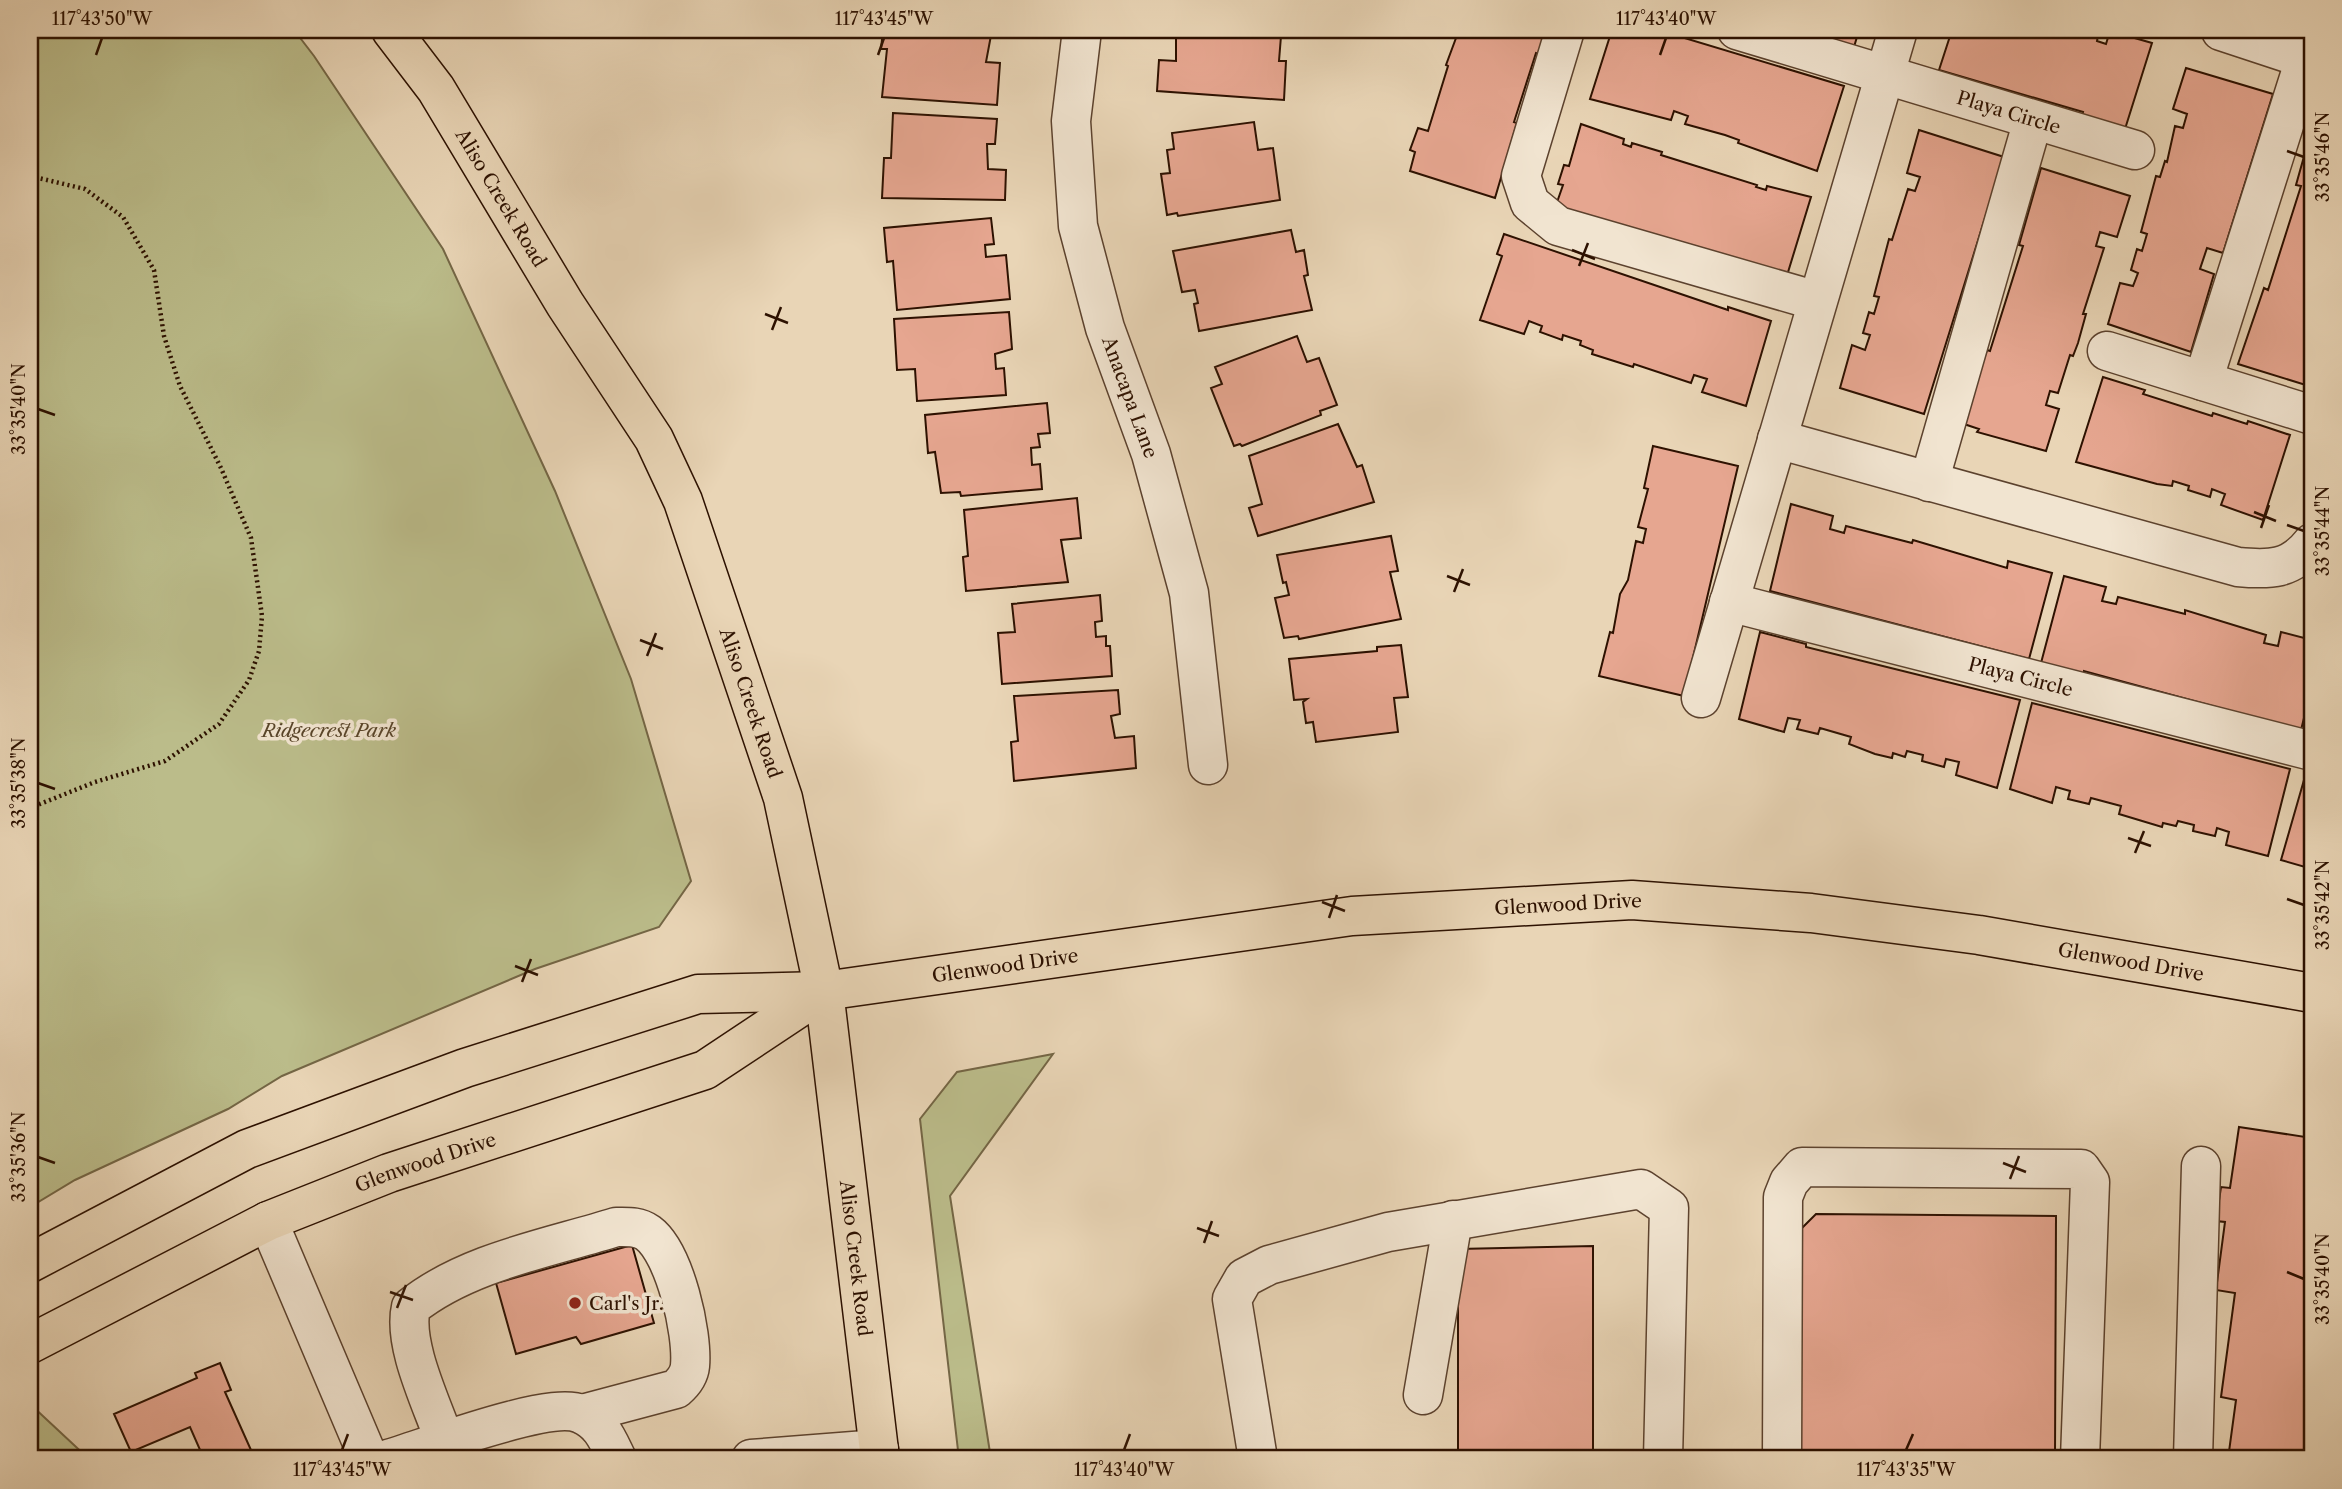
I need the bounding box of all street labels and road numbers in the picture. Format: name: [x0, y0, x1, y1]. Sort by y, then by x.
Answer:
street label: Playa Circle: [1954, 85, 2064, 138]
street label: Aliso Creek Road: [450, 124, 552, 271]
street label: Anacapa Lane: [1097, 332, 1163, 461]
street label: Aliso Creek Road: [715, 624, 787, 781]
street label: Playa Circle: [1966, 652, 2075, 701]
street label: Glenwood Drive: [1494, 888, 1643, 919]
street label: Glenwood Drive: [2056, 937, 2206, 985]
street label: Glenwood Drive: [930, 944, 1080, 987]
street label: Glenwood Drive: [351, 1127, 499, 1197]
street label: Aliso Creek Road: [835, 1178, 877, 1338]

